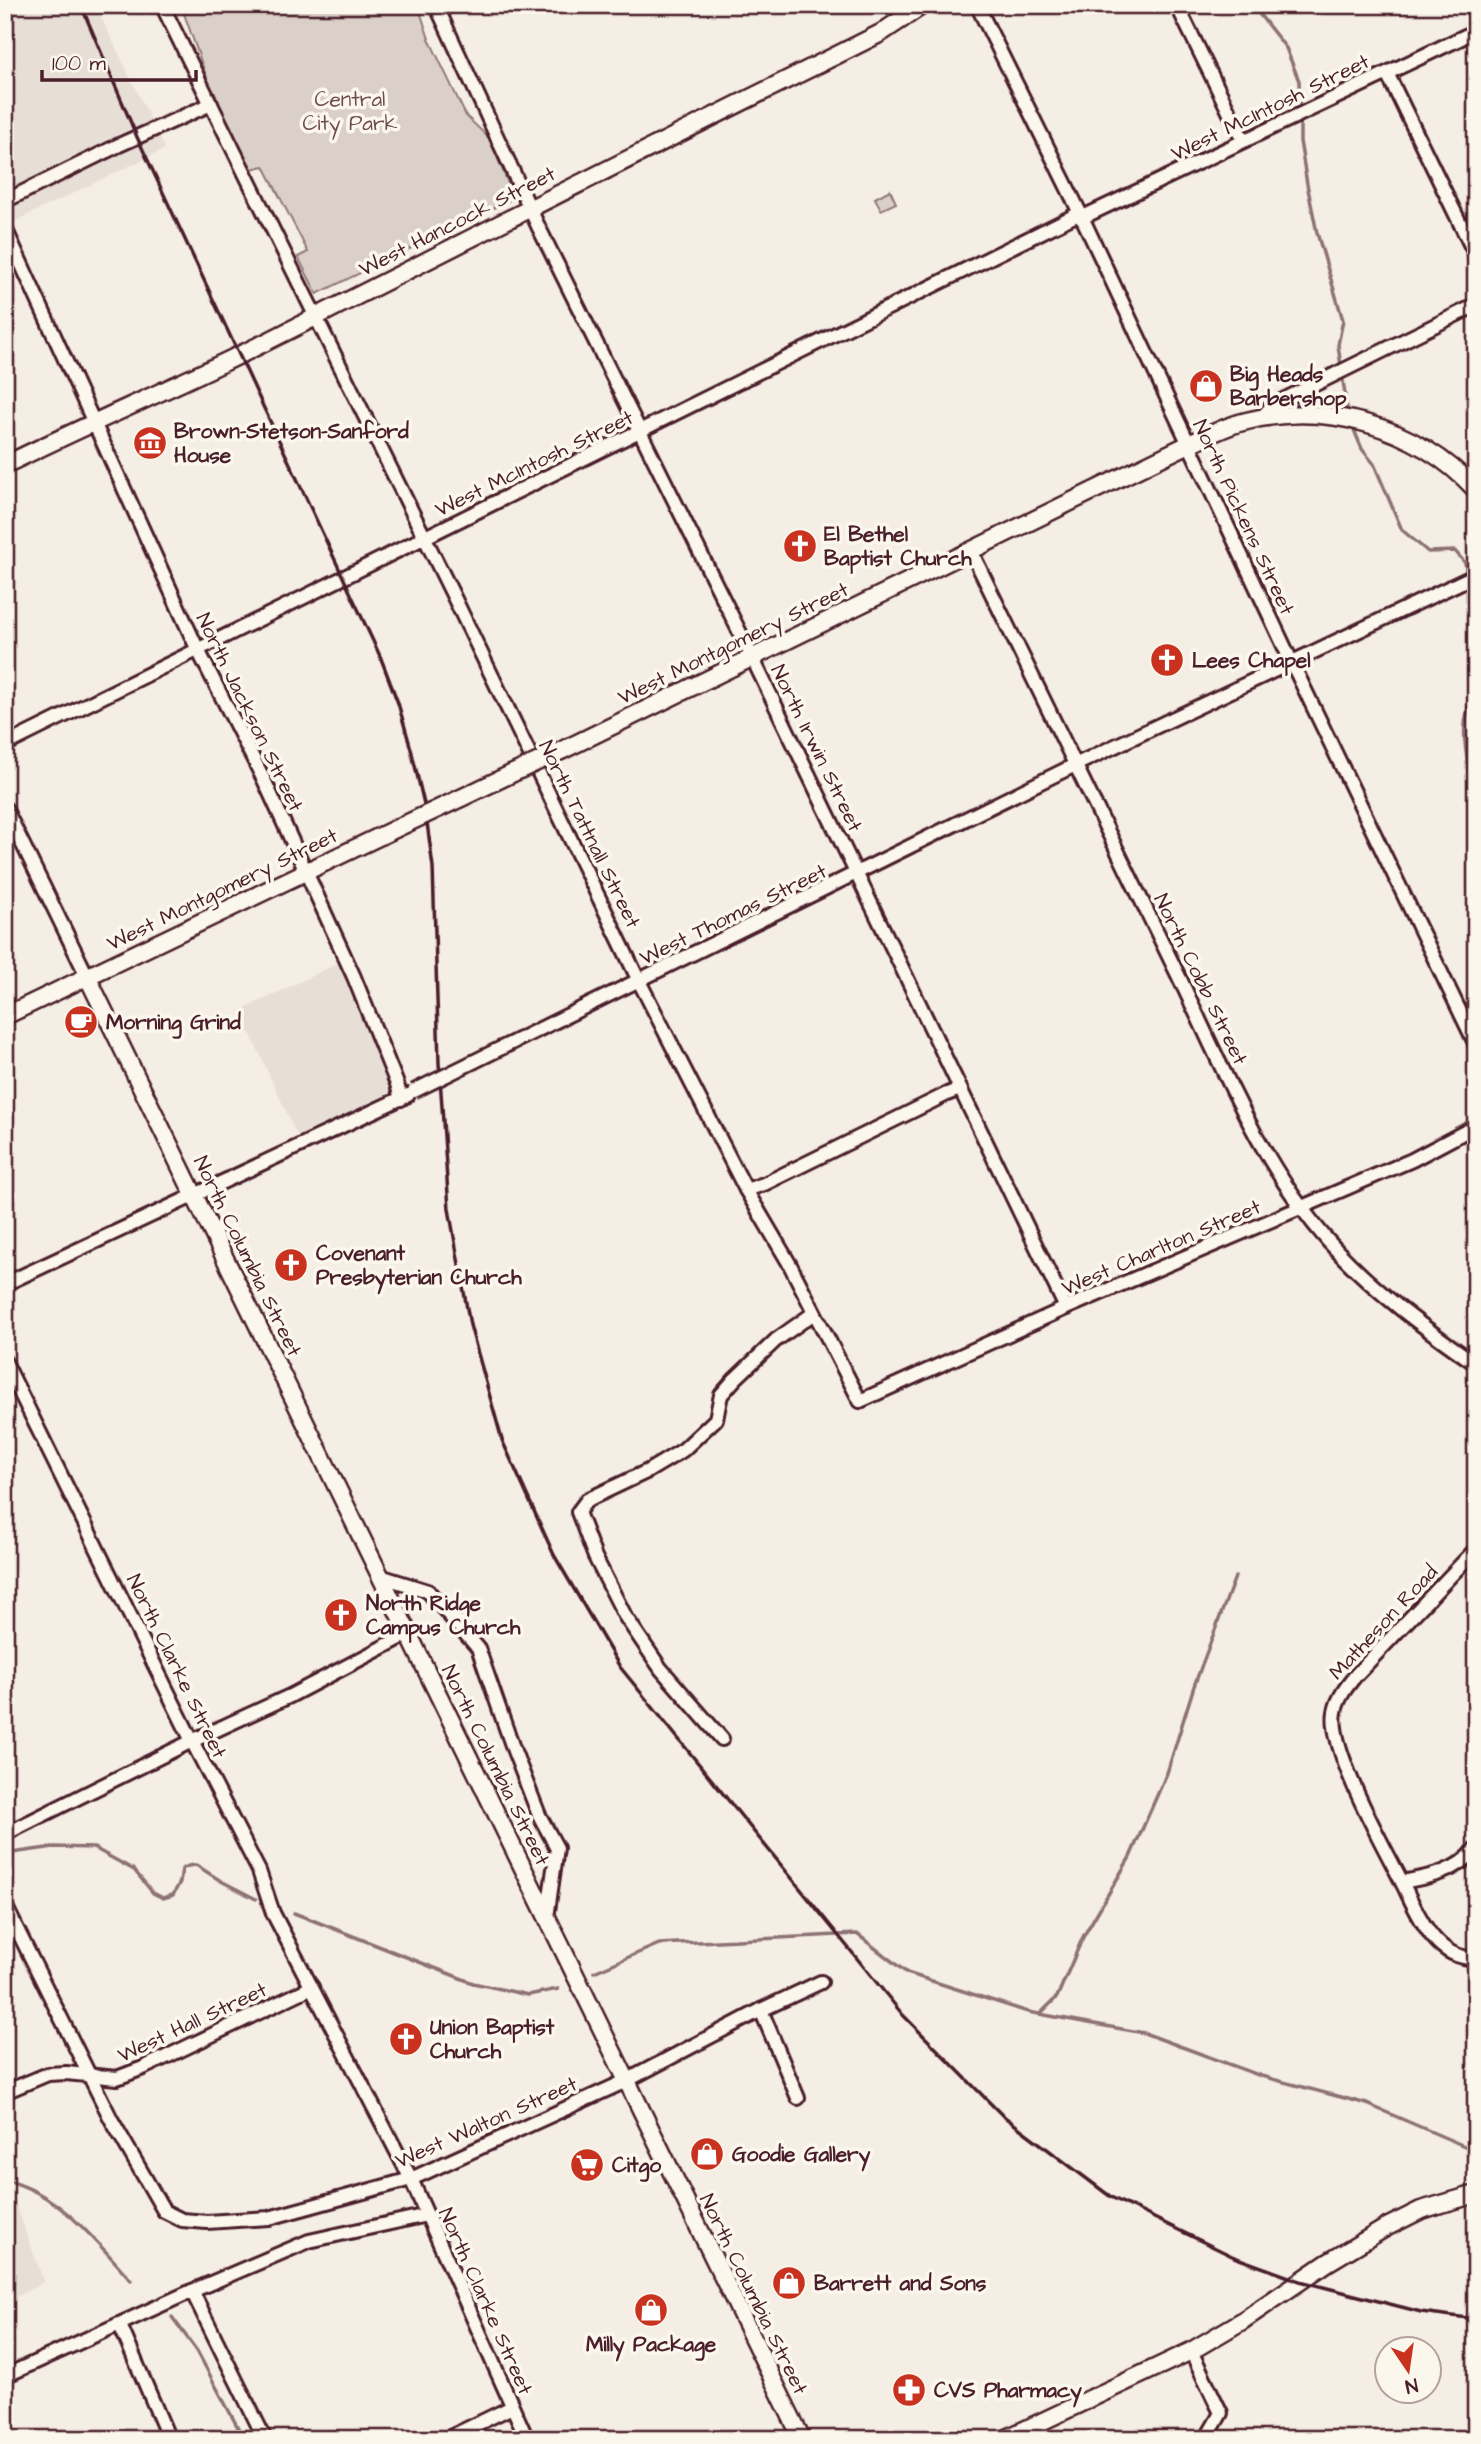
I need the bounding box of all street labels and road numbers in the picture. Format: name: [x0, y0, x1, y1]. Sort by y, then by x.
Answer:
street label: West McIntosh Street: [1166, 47, 1375, 168]
street label: West Hancock Street: [354, 159, 561, 284]
street label: West McIntosh Street: [430, 403, 639, 524]
street label: North Pickens Street: [1186, 415, 1302, 620]
street label: West Montgomery Street: [613, 575, 855, 714]
street label: North Jackson Street: [189, 608, 311, 817]
street label: North Irwin Street: [764, 660, 870, 837]
street label: North Tattnall Street: [531, 735, 648, 933]
street label: West Montgomery Street: [102, 821, 344, 960]
street label: West Thomas Street: [635, 856, 832, 972]
street label: North Cobb Street: [1146, 889, 1255, 1070]
street label: North Columbia Street: [186, 1151, 309, 1362]
street label: West Charlton Street: [1057, 1192, 1266, 1302]
street label: Matheson Road: [1322, 1558, 1445, 1686]
street label: North Clarke Street: [119, 1569, 234, 1764]
street label: North Columbia Street: [434, 1660, 557, 1871]
street label: West Hall Street: [113, 1975, 272, 2070]
street label: West Walton Street: [391, 2069, 582, 2176]
street label: North Columbia Street: [692, 2189, 815, 2400]
street label: North Clarke Street: [431, 2203, 540, 2400]

